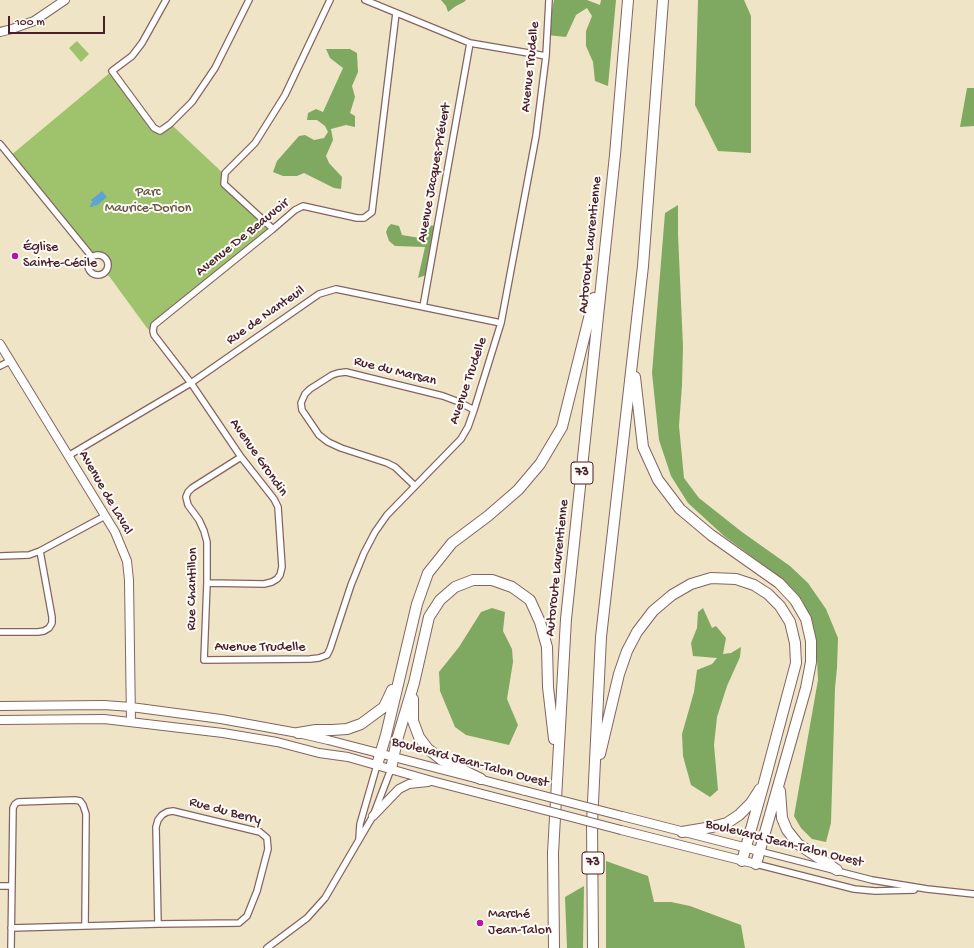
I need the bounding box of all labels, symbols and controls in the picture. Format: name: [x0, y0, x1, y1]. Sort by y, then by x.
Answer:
scale bar: [10, 8, 107, 34]
text: 100 m: [15, 16, 45, 30]
street label: Avenue Trudelle: [518, 21, 544, 113]
street label: Avenue Jacques-Prévert: [414, 102, 456, 244]
street label: Autoroute Laurentienne: [575, 176, 607, 314]
park label: Parc Maurice-Dorion: [105, 185, 191, 218]
street label: Avenue De Beauvoir: [193, 195, 293, 281]
place label: Église Sainte-Cécile: [23, 240, 97, 272]
marker: Église Sainte-Cécile: [10, 251, 20, 261]
street label: Rue de Nanteuil: [223, 283, 309, 349]
street label: Avenue Trudelle: [446, 335, 492, 427]
street label: Rue du Marsan: [352, 354, 438, 390]
street label: Avenue Grondin: [225, 416, 291, 500]
street label: Avenue de Laval: [74, 448, 136, 538]
road number: 73: [571, 462, 593, 484]
street label: Autoroute Laurentienne: [542, 499, 574, 637]
street label: Rue Chantillon: [184, 547, 202, 631]
street label: Avenue Trudelle: [214, 640, 306, 656]
street label: Boulevard Jean-Talon Ouest: [390, 734, 550, 792]
street label: Rue du Berry: [187, 794, 263, 830]
street label: Boulevard Jean-Talon Ouest: [703, 816, 865, 872]
road number: 73: [582, 852, 604, 874]
place label: Marché Jean-Talon: [488, 907, 552, 940]
marker: Marché Jean-Talon: [475, 918, 485, 928]

